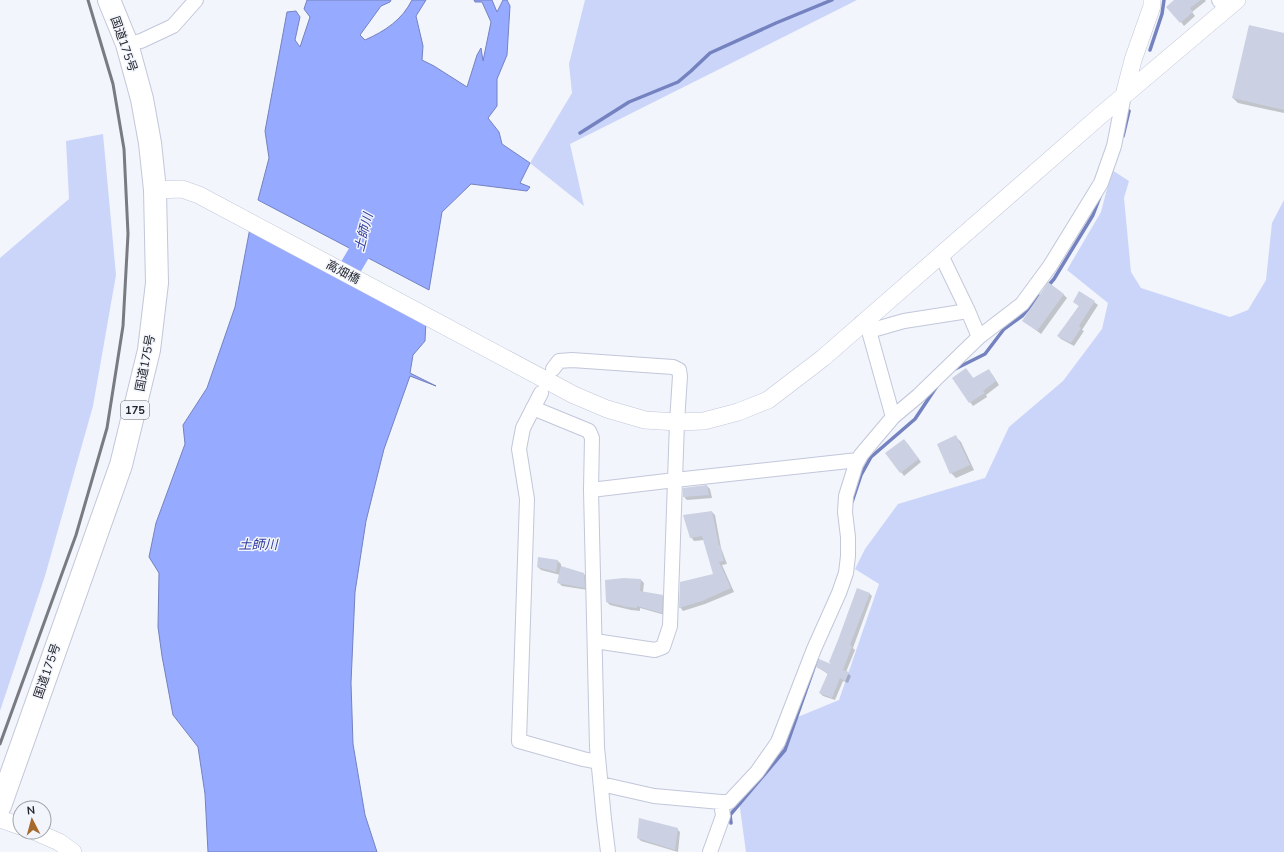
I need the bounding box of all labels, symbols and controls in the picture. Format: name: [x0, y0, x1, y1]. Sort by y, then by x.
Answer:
street label: 国道175号: [107, 14, 141, 74]
water label: 土師川: [351, 209, 378, 253]
street label: 高畑橋: [323, 256, 363, 288]
street label: 国道175号: [132, 333, 158, 393]
road number: 175: [121, 401, 149, 419]
water label: 土師川: [238, 536, 279, 554]
street label: 国道175号: [30, 641, 64, 701]
north arrow: [12, 800, 52, 840]
text: N: [26, 803, 36, 818]

